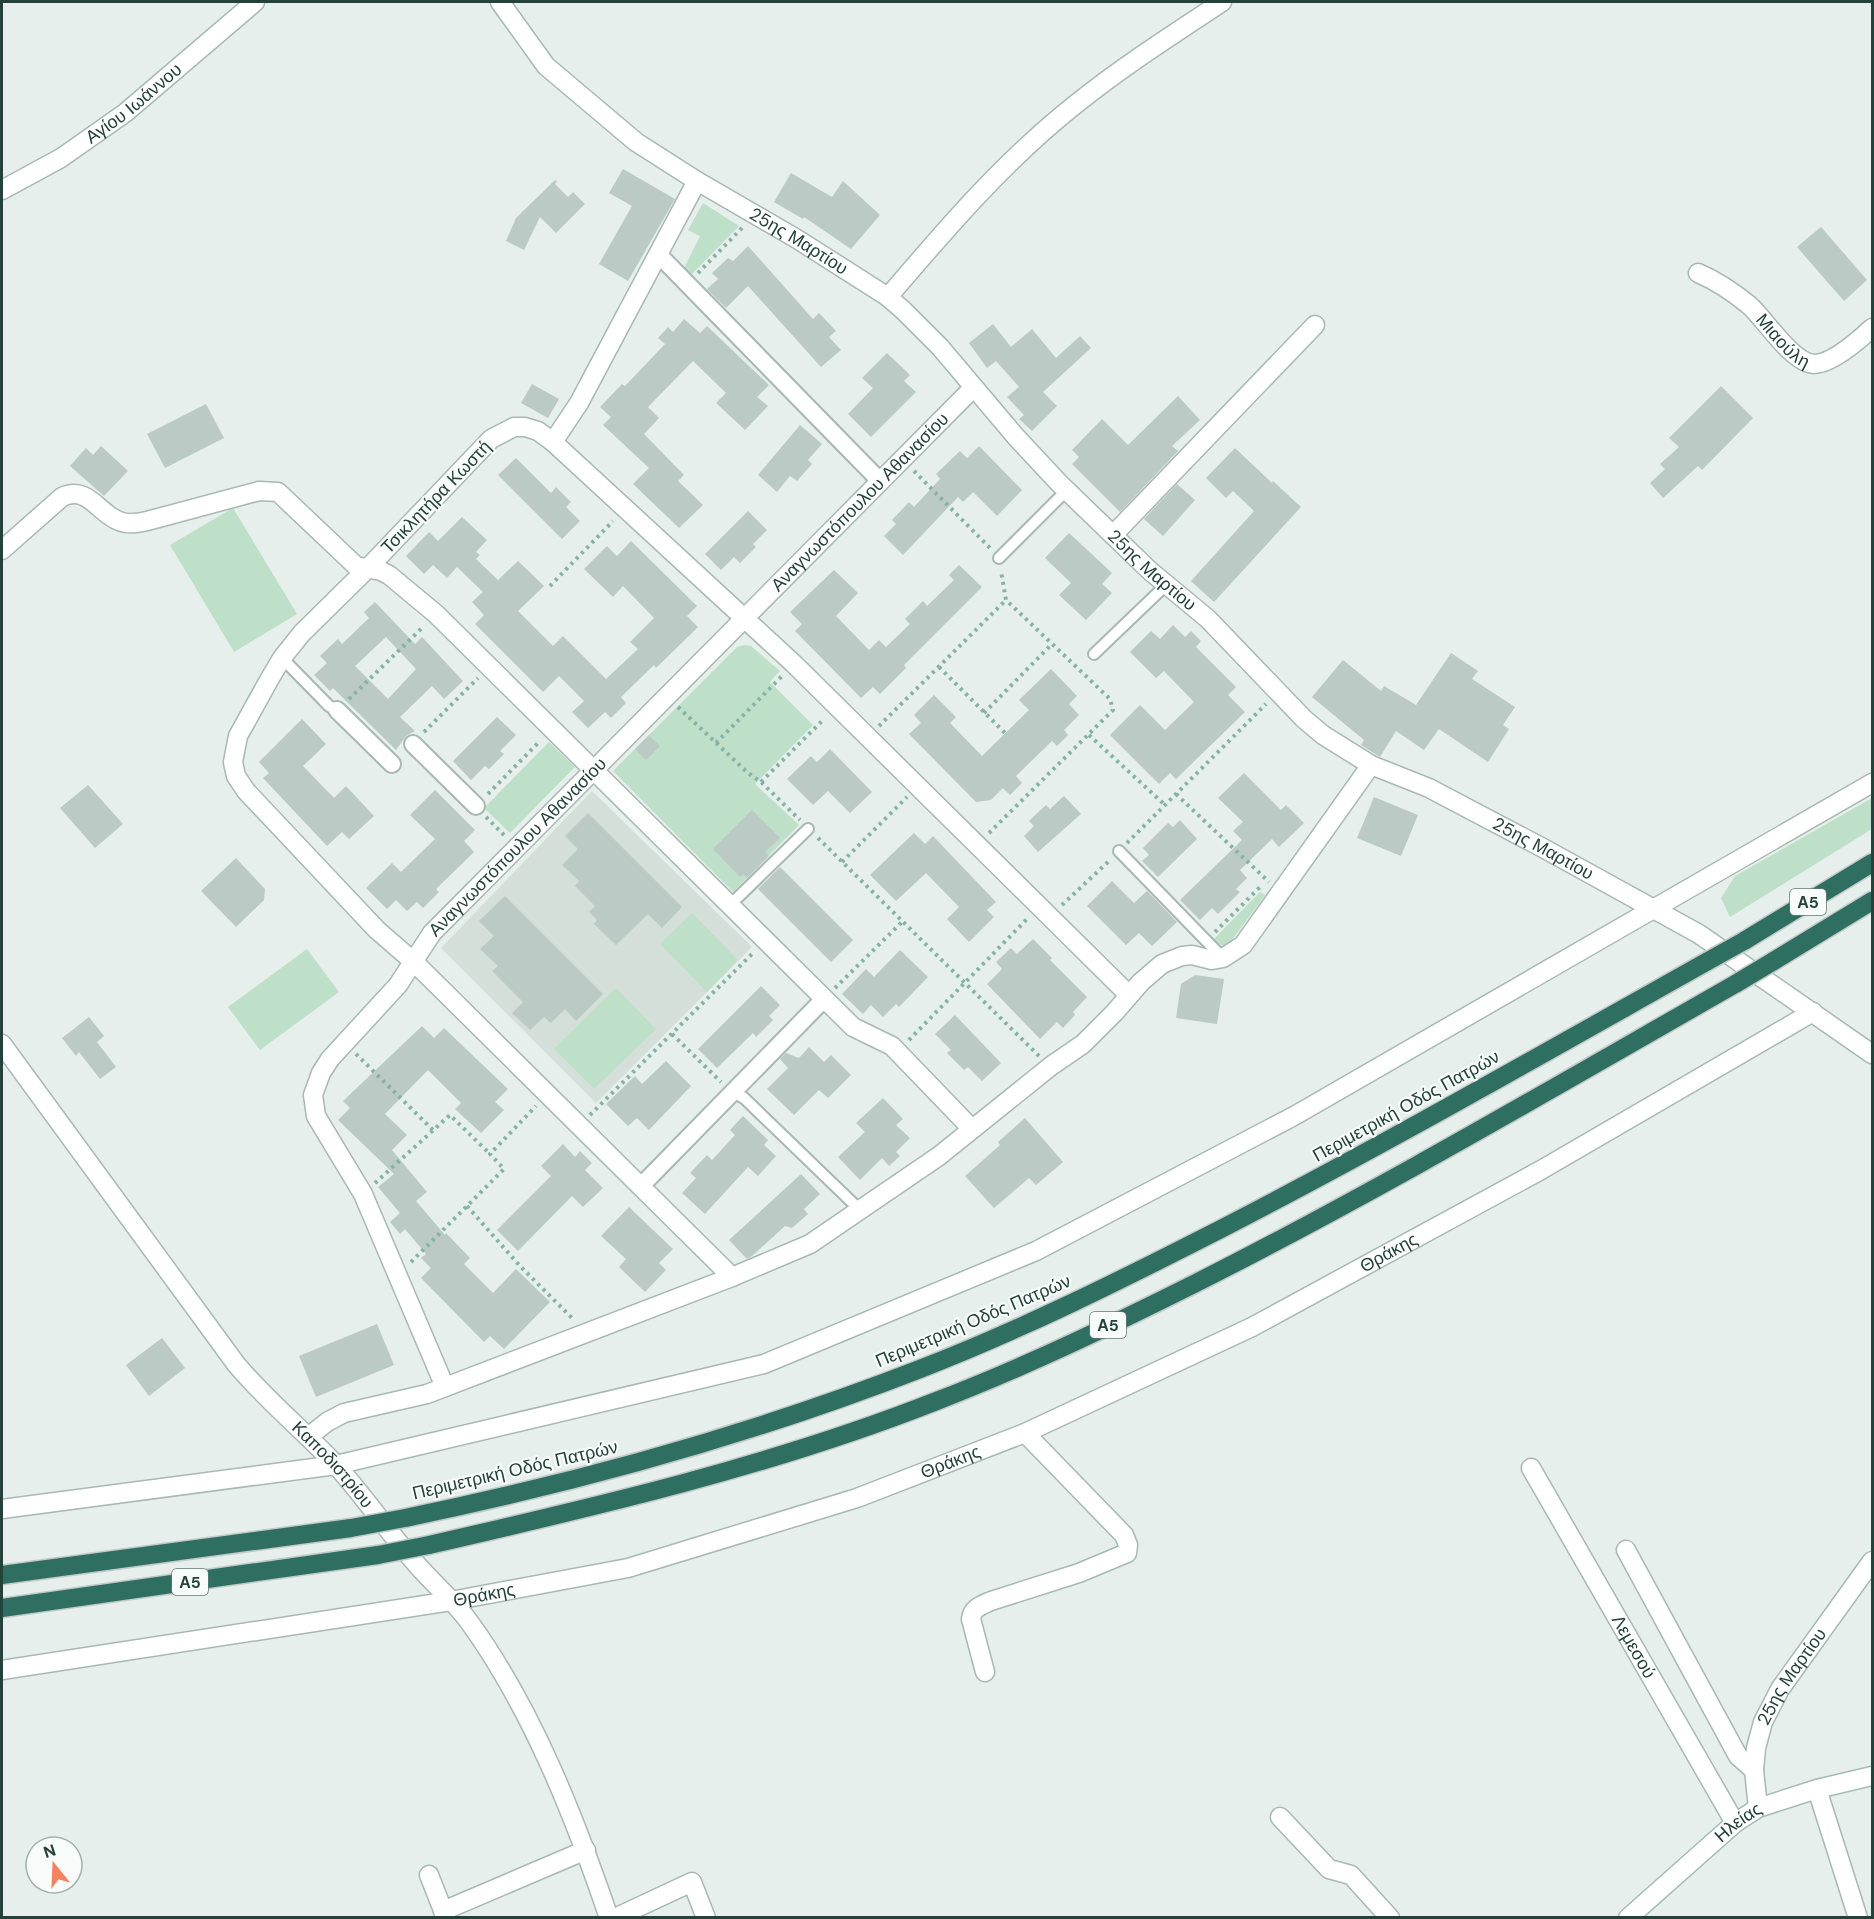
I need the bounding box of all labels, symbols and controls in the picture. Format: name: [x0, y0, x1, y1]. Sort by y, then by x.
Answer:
street label: Αγίου Ιωάννου: [81, 58, 187, 149]
street label: 25ης Μαρτίου: [745, 202, 852, 280]
street label: Μιαούλη: [1750, 308, 1814, 374]
street label: Αναγνωστόπουλου Αθανασίου: [766, 407, 954, 597]
street label: Τσικλητήρα Κωστή: [376, 435, 496, 559]
street label: 25ης Μαρτίου: [1102, 524, 1201, 616]
street label: Αναγνωστόπουλου Αθανασίου: [423, 752, 612, 942]
street label: 25ης Μαρτίου: [1489, 812, 1598, 886]
road number: Α5: [1790, 889, 1826, 915]
street label: Περιμετρική Οδός Πατρών: [1308, 1045, 1504, 1167]
street label: Θράκης: [1356, 1227, 1422, 1278]
street label: Περιμετρική Οδός Πατρών: [872, 1269, 1074, 1373]
road number: Α5: [1090, 1312, 1126, 1338]
street label: Καποδιστρίου: [287, 1416, 379, 1513]
street label: Περιμετρική Οδός Πατρών: [410, 1435, 620, 1505]
street label: Θράκης: [917, 1439, 984, 1484]
road number: Α5: [172, 1569, 208, 1595]
street label: Θράκης: [451, 1577, 517, 1612]
street label: Λεμεσού: [1606, 1611, 1661, 1683]
street label: 25ης Μαρτίου: [1751, 1623, 1832, 1729]
street label: Ηλείας: [1709, 1797, 1767, 1848]
north arrow: [24, 1835, 84, 1895]
text: N: [41, 1839, 58, 1863]

